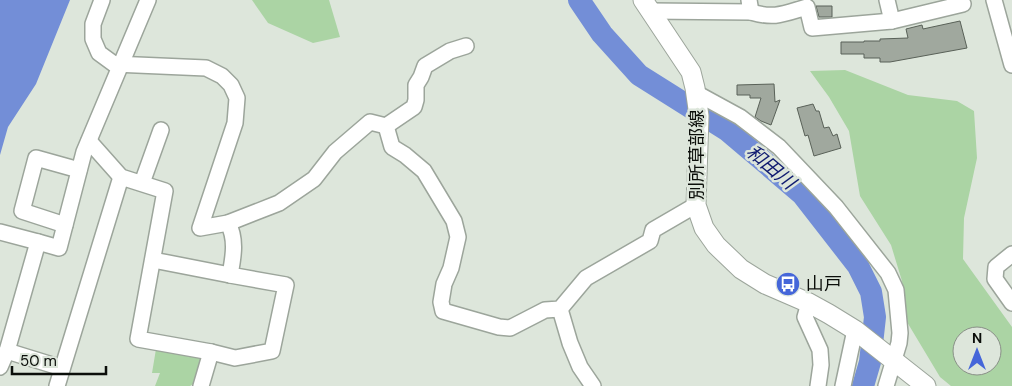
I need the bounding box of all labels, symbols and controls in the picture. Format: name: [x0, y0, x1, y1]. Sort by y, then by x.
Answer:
street label: 別所草部線: [685, 110, 709, 200]
water label: 和田川: [741, 139, 802, 196]
bus stop icon: 山戸: [775, 271, 801, 297]
place label: 山戸: [806, 272, 842, 296]
north arrow: [952, 326, 1002, 376]
text: N: [972, 329, 982, 347]
scale bar: [12, 344, 106, 376]
text: 50 m: [20, 351, 57, 371]

